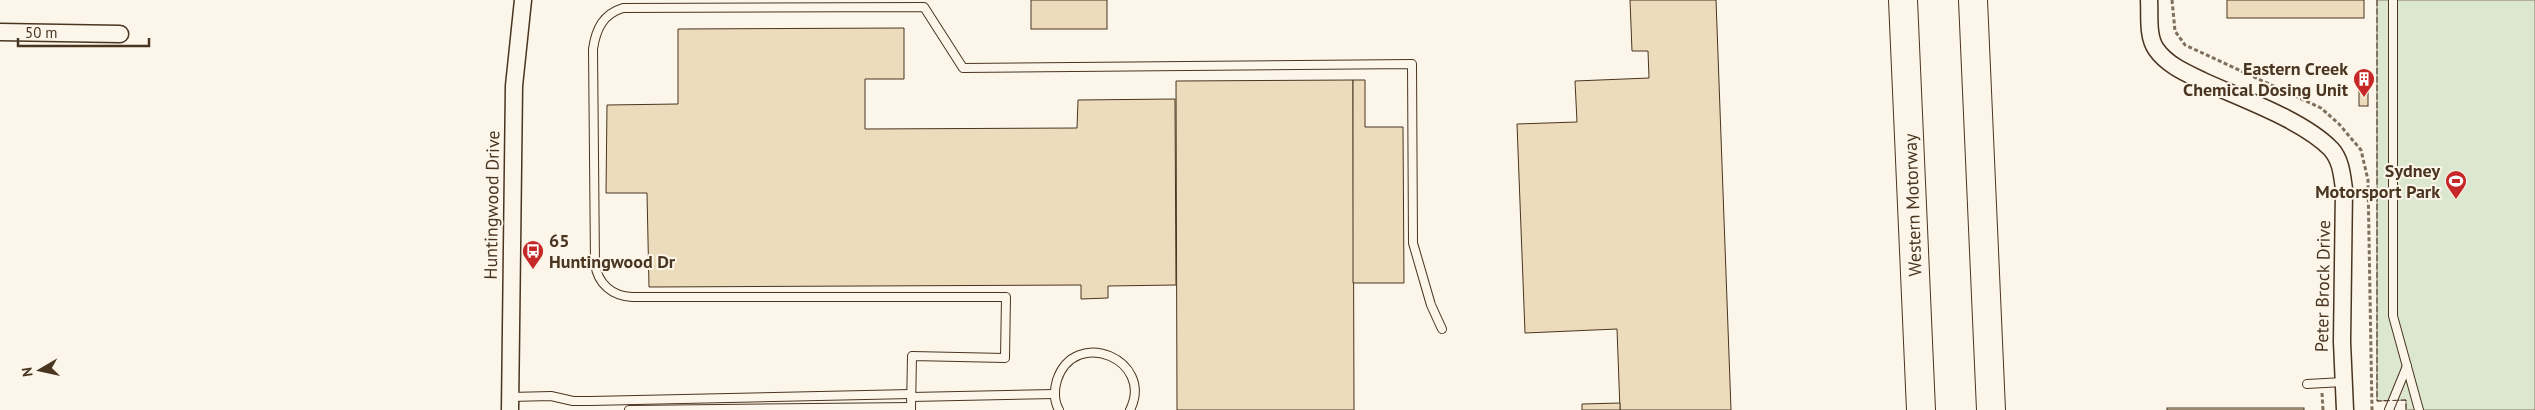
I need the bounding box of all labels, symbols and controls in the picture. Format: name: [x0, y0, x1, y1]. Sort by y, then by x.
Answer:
scale bar: [18, 15, 149, 47]
text: 50 m: [25, 23, 58, 42]
place label: Eastern Creek Chemical Dosing Unit: [2183, 57, 2349, 101]
building icon: Eastern Creek Chemical Dosing Unit: [2352, 67, 2376, 98]
street label: Huntingwood Drive: [479, 130, 504, 280]
street label: Western Motorway: [1898, 133, 1926, 277]
place label: Sydney Motorsport Park: [2315, 159, 2440, 203]
sports icon: Sydney Motorsport Park: [2444, 169, 2468, 200]
street label: Peter Brock Drive: [2310, 220, 2335, 352]
place label: 65 Huntingwood Dr: [549, 229, 676, 273]
bus stop icon: 65 Huntingwood Dr: [521, 239, 545, 270]
north arrow: [15, 345, 65, 395]
text: N: [18, 366, 37, 378]

